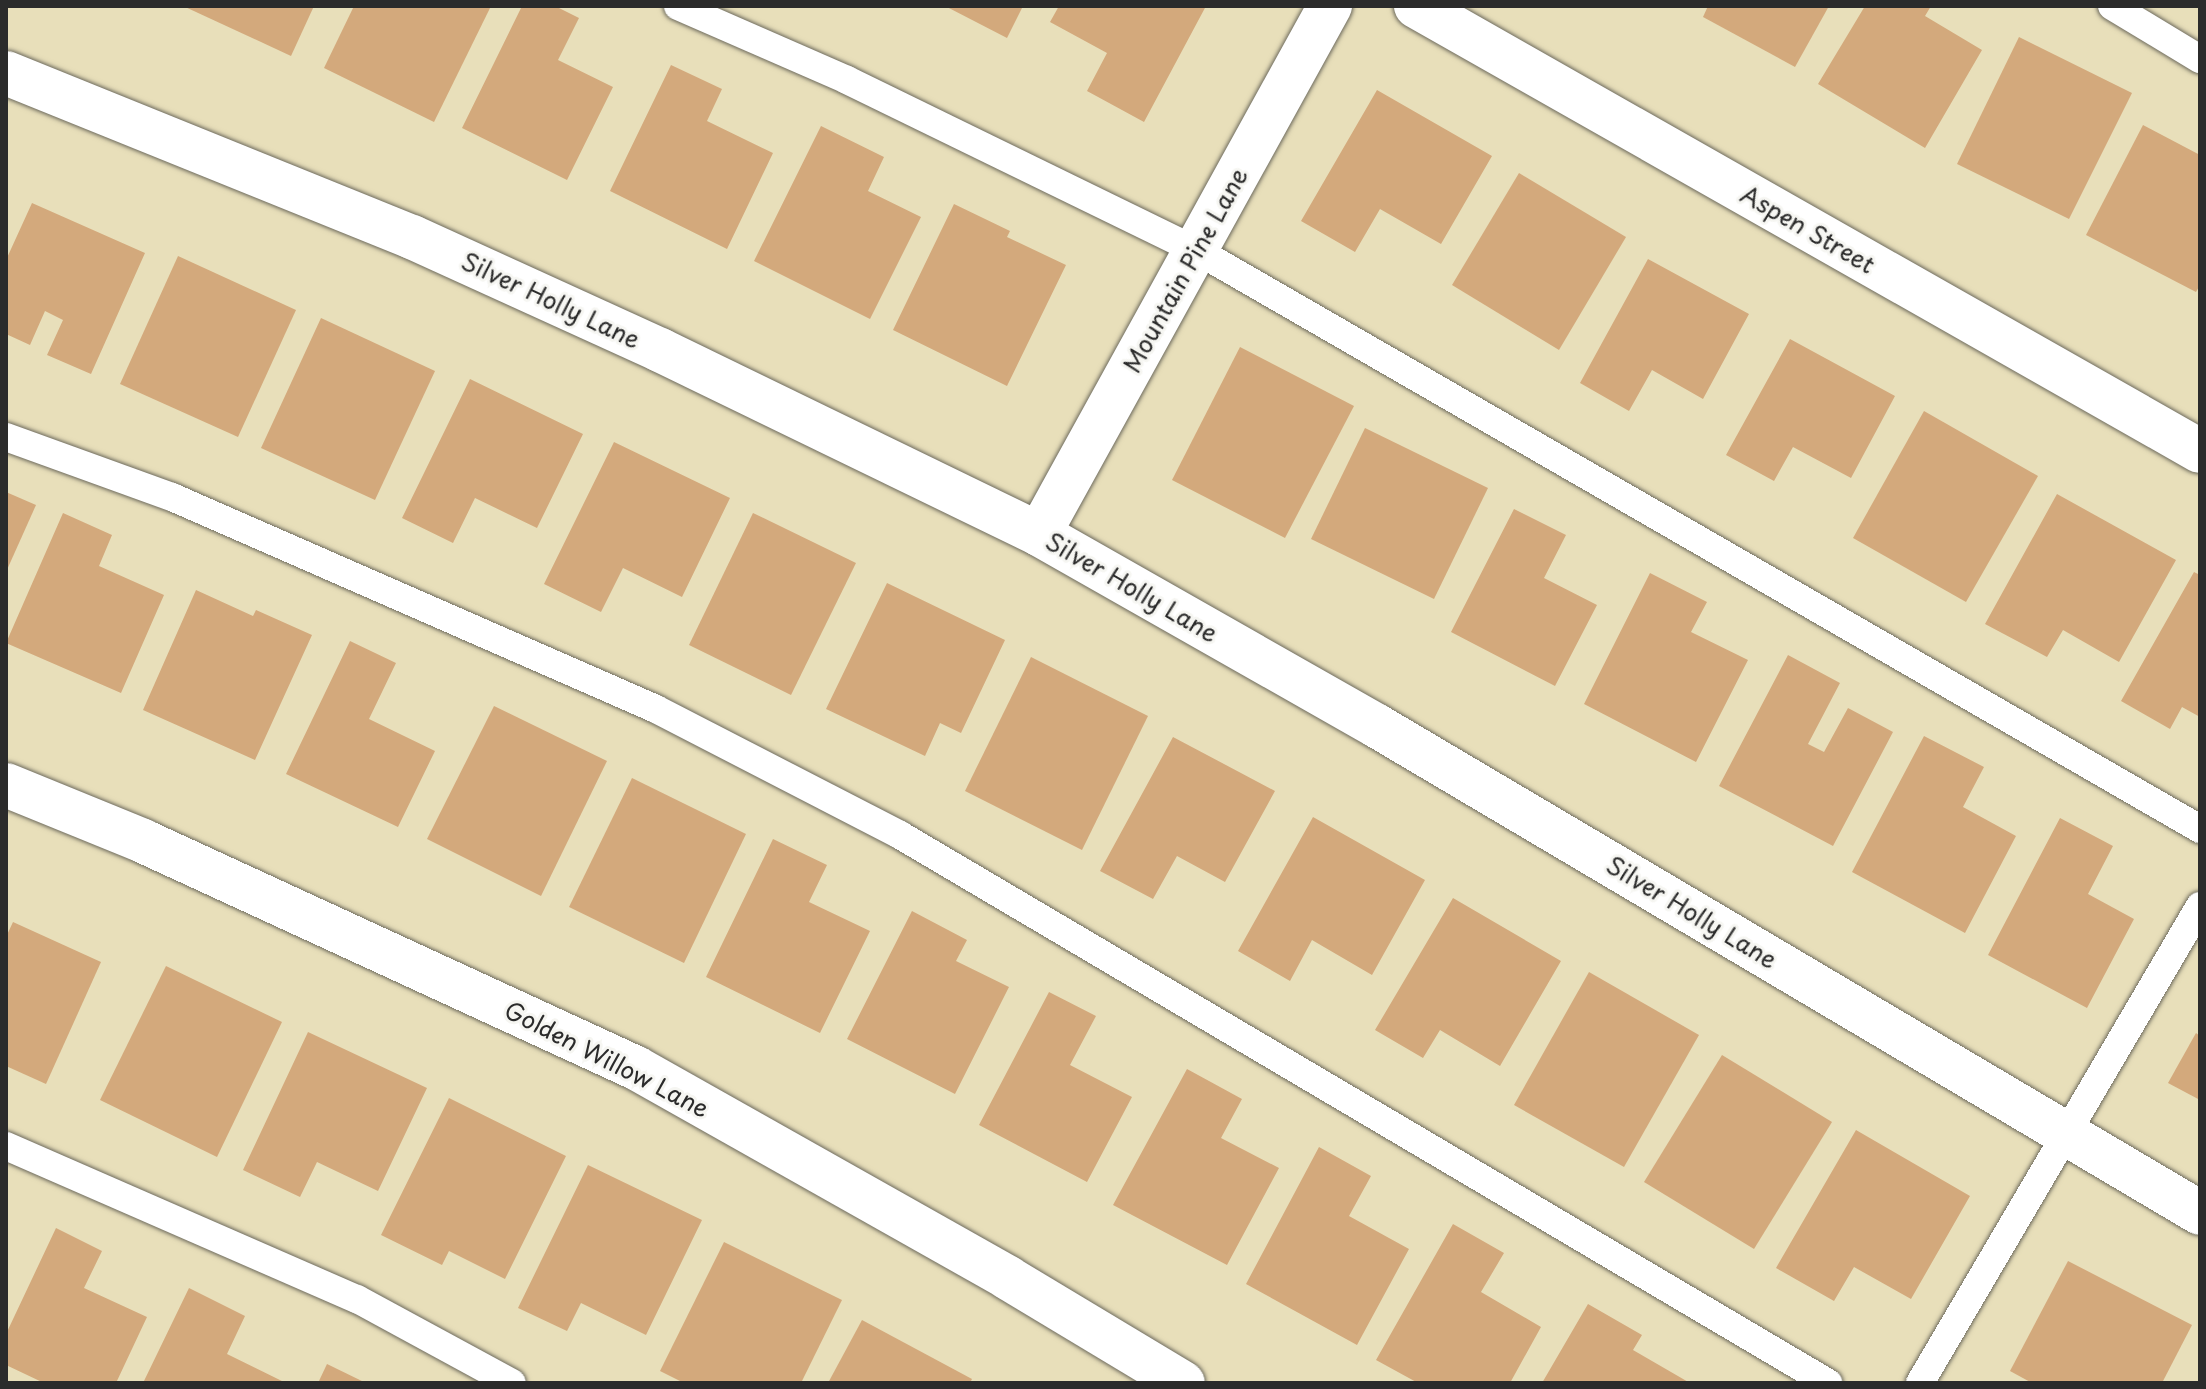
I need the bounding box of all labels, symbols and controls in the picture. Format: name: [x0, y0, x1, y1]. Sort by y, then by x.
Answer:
street label: Mountain Pine Lane: [1117, 162, 1253, 378]
street label: Aspen Street: [1735, 179, 1881, 279]
street label: Silver Holly Lane: [456, 246, 646, 354]
street label: Silver Holly Lane: [1040, 526, 1224, 648]
street label: Silver Holly Lane: [1601, 849, 1783, 975]
street label: Golden Willow Lane: [499, 995, 715, 1123]

